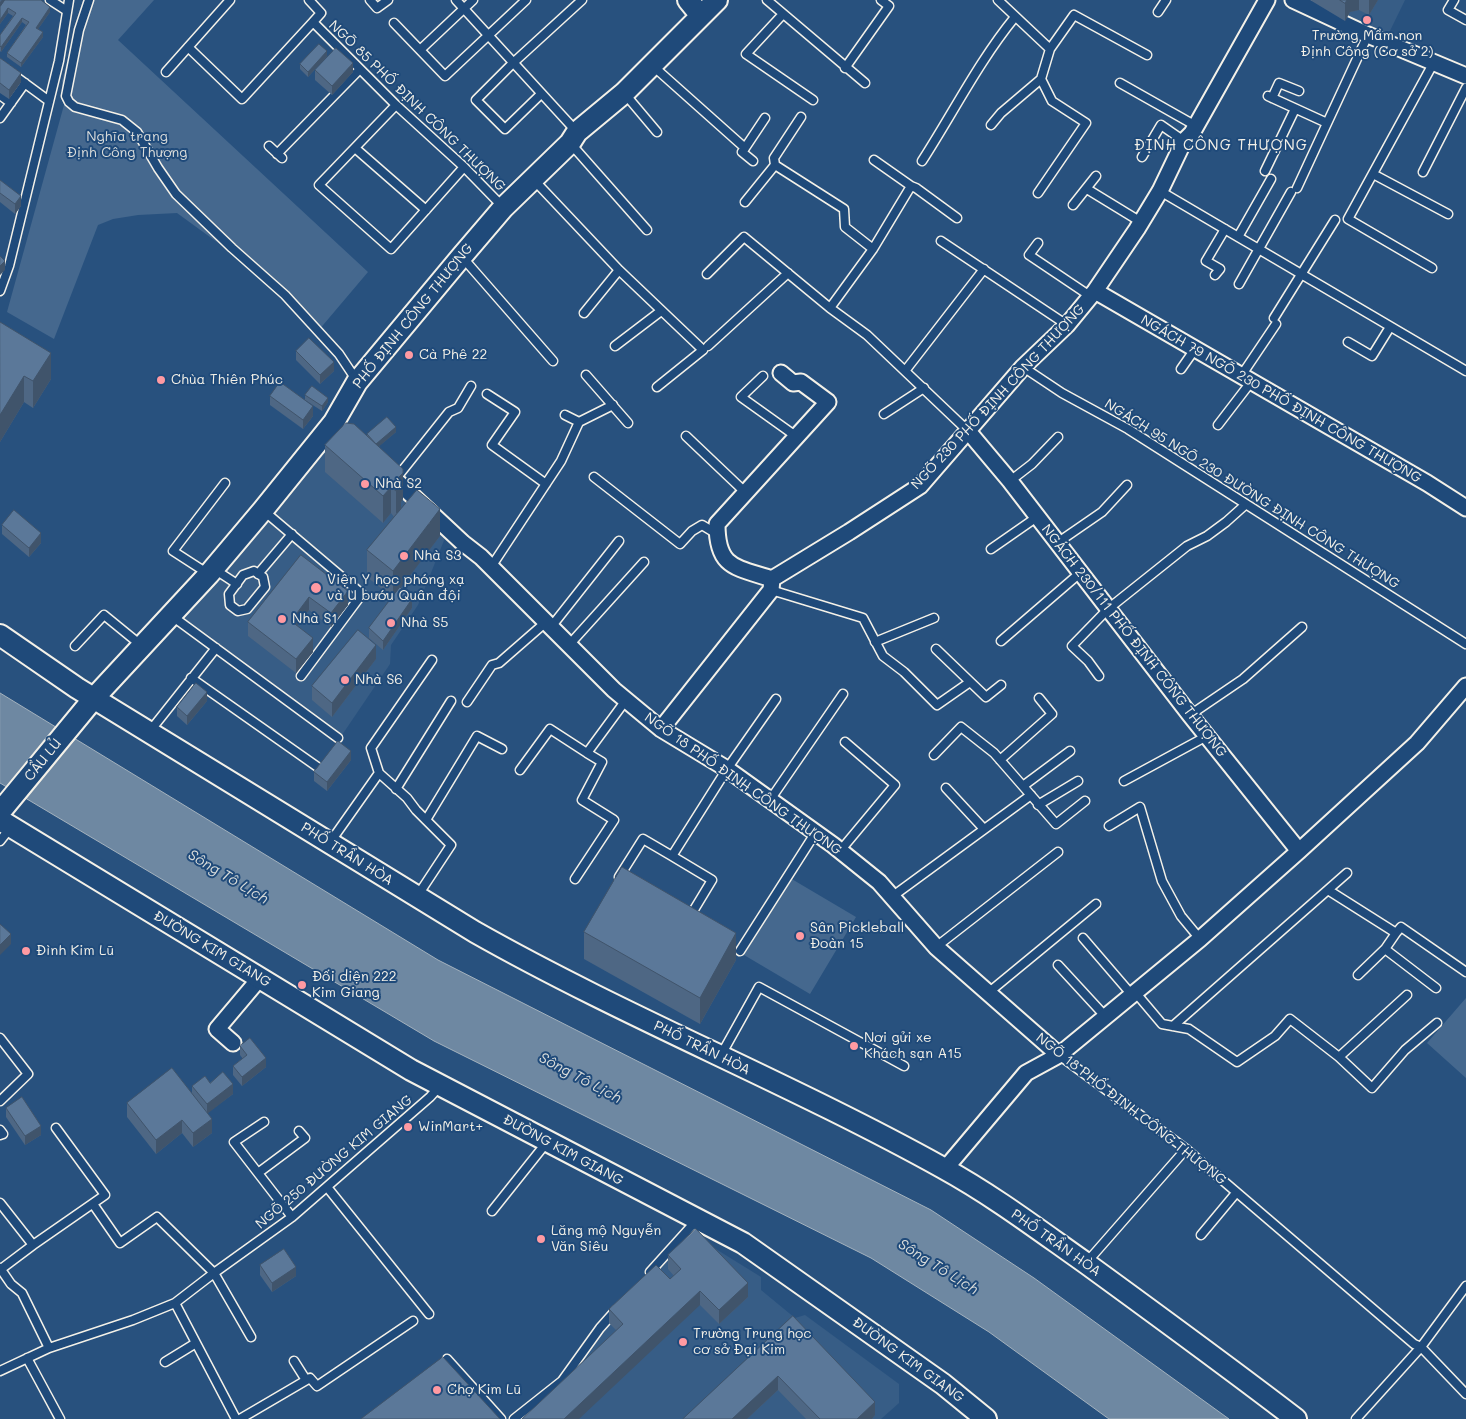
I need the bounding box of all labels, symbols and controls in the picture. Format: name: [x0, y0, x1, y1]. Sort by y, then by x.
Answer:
marker: Trường Mầm non Định Công (Cơ sở 2): [1361, 14, 1373, 26]
street label: NGÕ 85 PHỐ ĐỊNH CÔNG THƯỢNG: [325, 17, 509, 195]
place label: Trường Mầm non Định Công (Cơ sở 2): [1301, 28, 1433, 60]
park label: Nghĩa trang Định Công Thượng: [67, 129, 187, 162]
district label: ĐỊNH CÔNG THƯỢNG: [1132, 136, 1310, 154]
street label: PHỐ ĐỊNH CÔNG THƯỢNG: [349, 240, 477, 392]
street label: NGÕ 230 PHỐ ĐỊNH CÔNG THƯỢNG: [908, 301, 1088, 493]
street label: NGÁCH 79 NGÕ 230 PHỐ ĐỊNH CÔNG THƯỢNG: [1138, 311, 1424, 487]
place label: Cà Phê 22: [419, 347, 487, 363]
marker: Cà Phê 22: [403, 349, 415, 361]
place label: Chùa Thiên Phúc: [171, 372, 283, 388]
marker: Chùa Thiên Phúc: [155, 374, 167, 386]
street label: NGÁCH 95 NGÕ 230 ĐƯỜNG ĐỊNH CÔNG THƯỢNG: [1101, 396, 1403, 592]
place label: Nhà S2: [375, 476, 422, 492]
marker: Nhà S2: [359, 478, 371, 490]
street label: NGÁCH 230/111 PHỐ ĐỊNH CÔNG THƯỢNG: [1038, 521, 1230, 761]
place label: Nhà S3: [414, 548, 462, 564]
marker: Nhà S3: [398, 550, 410, 562]
place label: Viện Y học phóng xạ và U bướu Quân đội: [327, 572, 465, 604]
marker: Viện Y học phóng xạ và U bướu Quân đội: [309, 581, 323, 595]
place label: Nhà S1: [292, 611, 338, 627]
marker: Nhà S1: [276, 613, 288, 625]
place label: Nhà S5: [401, 615, 448, 631]
marker: Nhà S5: [385, 617, 397, 629]
place label: Nhà S6: [355, 672, 403, 688]
marker: Nhà S6: [339, 674, 351, 686]
street label: NGÕ 18 PHỐ ĐỊNH CÔNG THƯỢNG: [641, 709, 845, 859]
street label: CẦU LỦ: [21, 736, 65, 784]
street label: PHỐ TRẦN HÒA: [298, 819, 396, 889]
water label: Sông Tô Lịch: [184, 846, 272, 908]
street label: ĐƯỜNG KIM GIANG: [150, 907, 274, 991]
place label: Sân Pickleball Đoàn 15: [810, 920, 904, 952]
marker: Sân Pickleball Đoàn 15: [794, 930, 806, 942]
place label: Đình Kim Lũ: [36, 943, 114, 959]
marker: Đình Kim Lũ: [20, 945, 32, 957]
place label: Đối diện 222 Kim Giang: [312, 969, 397, 1002]
marker: Đối diện 222 Kim Giang: [296, 979, 308, 991]
street label: PHỐ TRẦN HÒA: [651, 1017, 753, 1079]
street label: NGÕ 18 PHỐ ĐỊNH CÔNG THƯỢNG: [1032, 1029, 1230, 1189]
place label: Nơi gửi xe Khách sạn A15: [864, 1030, 962, 1062]
marker: Nơi gửi xe Khách sạn A15: [848, 1040, 860, 1052]
water label: Sông Tô Lịch: [536, 1049, 624, 1107]
street label: NGÕ 250 ĐƯỜNG KIM GIANG: [252, 1091, 416, 1233]
street label: ĐƯỜNG KIM GIANG: [500, 1111, 626, 1189]
place label: WinMart+: [418, 1119, 483, 1135]
marker: WinMart+: [402, 1121, 414, 1133]
street label: PHỐ TRẦN HÒA: [1008, 1206, 1104, 1280]
place label: Lăng mộ Nguyễn Văn Siêu: [551, 1223, 661, 1256]
marker: Lăng mộ Nguyễn Văn Siêu: [535, 1233, 547, 1245]
water label: Sông Tô Lịch: [895, 1235, 981, 1299]
street label: ĐƯỜNG KIM GIANG: [849, 1314, 967, 1406]
place label: Trường Trung học cơ sở Đại Kim: [693, 1326, 811, 1358]
marker: Trường Trung học cơ sở Đại Kim: [677, 1336, 689, 1348]
place label: Chợ Kim Lũ: [447, 1382, 521, 1398]
marker: Chợ Kim Lũ: [431, 1384, 443, 1396]

